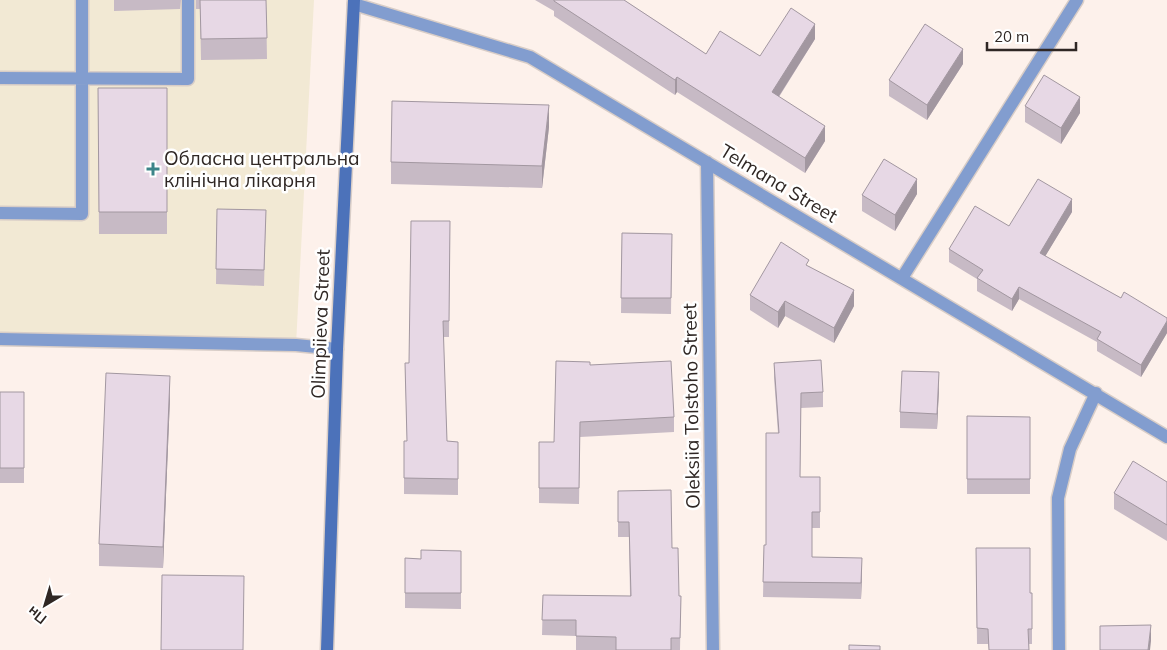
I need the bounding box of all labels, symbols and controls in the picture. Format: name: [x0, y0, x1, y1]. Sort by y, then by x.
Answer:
scale bar: [987, 20, 1076, 52]
text: 20 m: [994, 27, 1029, 46]
street label: Telmana Street: [716, 138, 842, 228]
place label: Обласна центральна клінічна лікарня: [164, 146, 360, 192]
marker: Обласна центральна клінічна лікарня: [146, 162, 160, 176]
street label: Olimpiieva Street: [305, 248, 335, 399]
street label: Oleksiia Tolstoho Street: [677, 303, 705, 509]
north arrow: [20, 580, 70, 630]
text: Пн: [24, 602, 50, 628]

